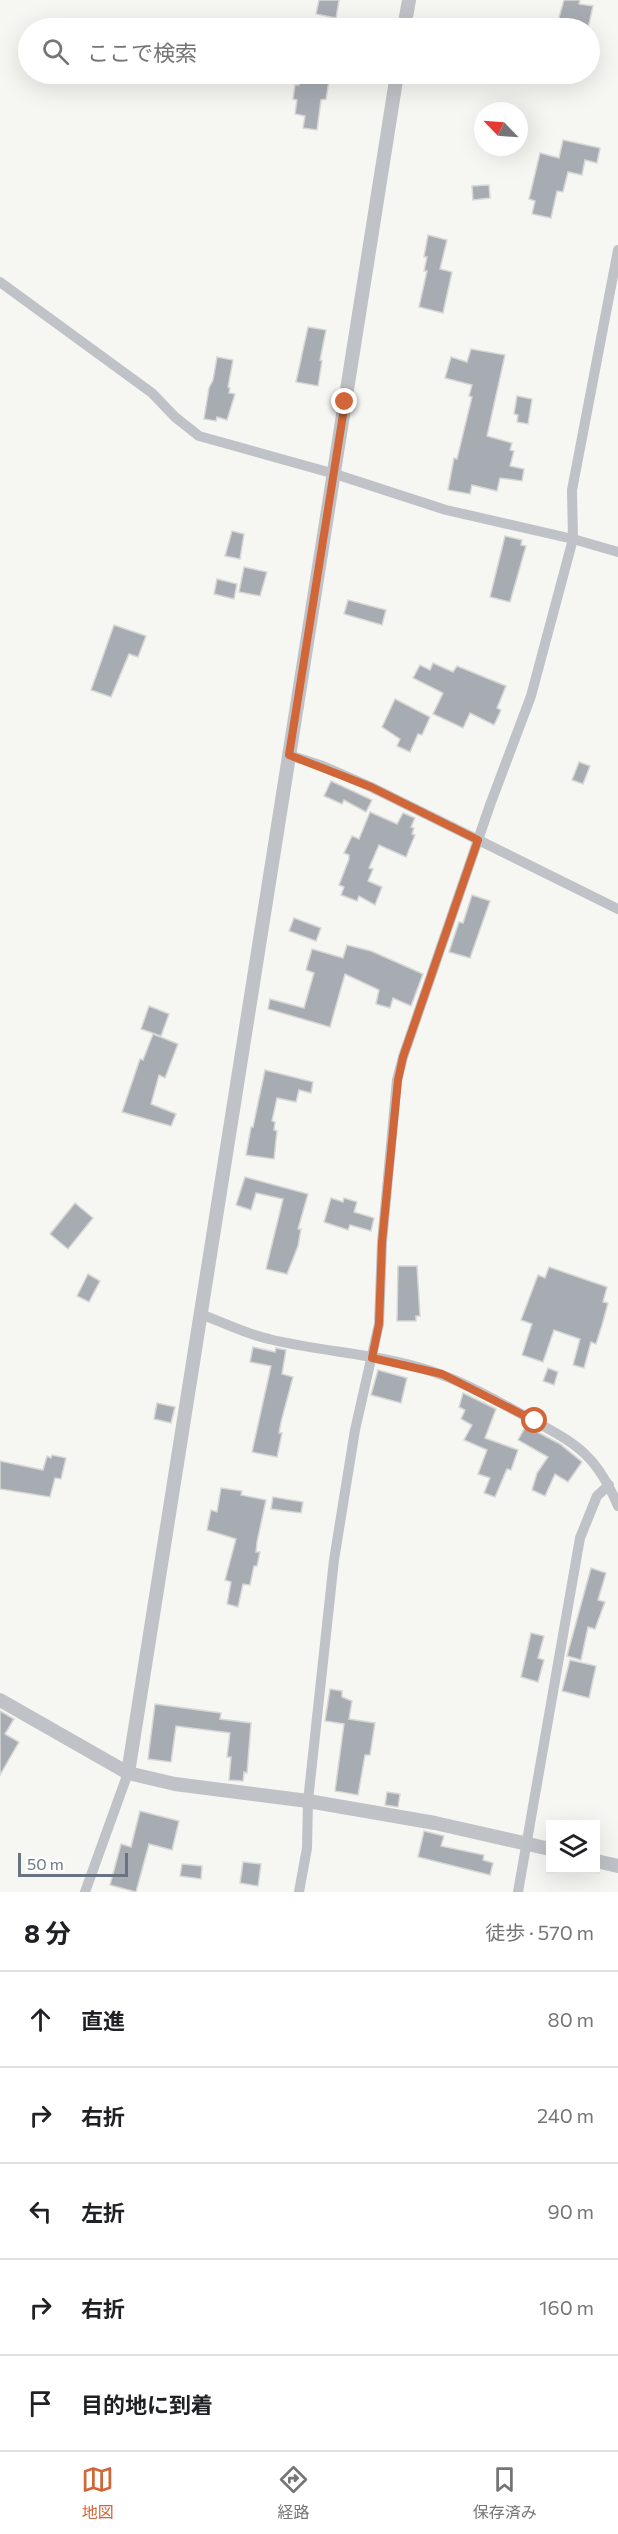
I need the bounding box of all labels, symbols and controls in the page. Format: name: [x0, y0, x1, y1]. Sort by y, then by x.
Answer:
search box: [18, 18, 600, 84]
icon: search: [39, 35, 72, 68]
text: ここで検索: [87, 39, 197, 66]
north arrow: [474, 102, 528, 156]
route end: [331, 388, 357, 414]
route start: [521, 1407, 547, 1433]
map controls: [546, 1820, 600, 1874]
button: layers: [546, 1820, 600, 1874]
scale bar: [18, 1850, 128, 1878]
text: 50 m: [27, 1854, 64, 1873]
text: 8 分: [24, 1917, 71, 1948]
text: 徒歩 · 570 m: [485, 1920, 594, 1944]
icon: ahead: [24, 2003, 57, 2036]
text: 直進: [81, 2007, 125, 2034]
text: 80 m: [548, 2007, 594, 2031]
icon: right: [24, 2099, 57, 2132]
text: 右折: [81, 2103, 125, 2130]
text: 240 m: [537, 2103, 594, 2127]
icon: left: [24, 2195, 57, 2228]
text: 左折: [81, 2199, 125, 2226]
text: 90 m: [548, 2199, 594, 2223]
icon: right: [24, 2291, 57, 2324]
text: 右折: [81, 2295, 125, 2322]
text: 160 m: [539, 2295, 594, 2319]
icon: arrive: [24, 2387, 57, 2420]
text: 目的地に到着: [81, 2391, 213, 2418]
tab: 地図: [81, 2463, 114, 2523]
tab: 経路: [277, 2463, 310, 2523]
tab: 保存済み: [473, 2463, 537, 2523]

